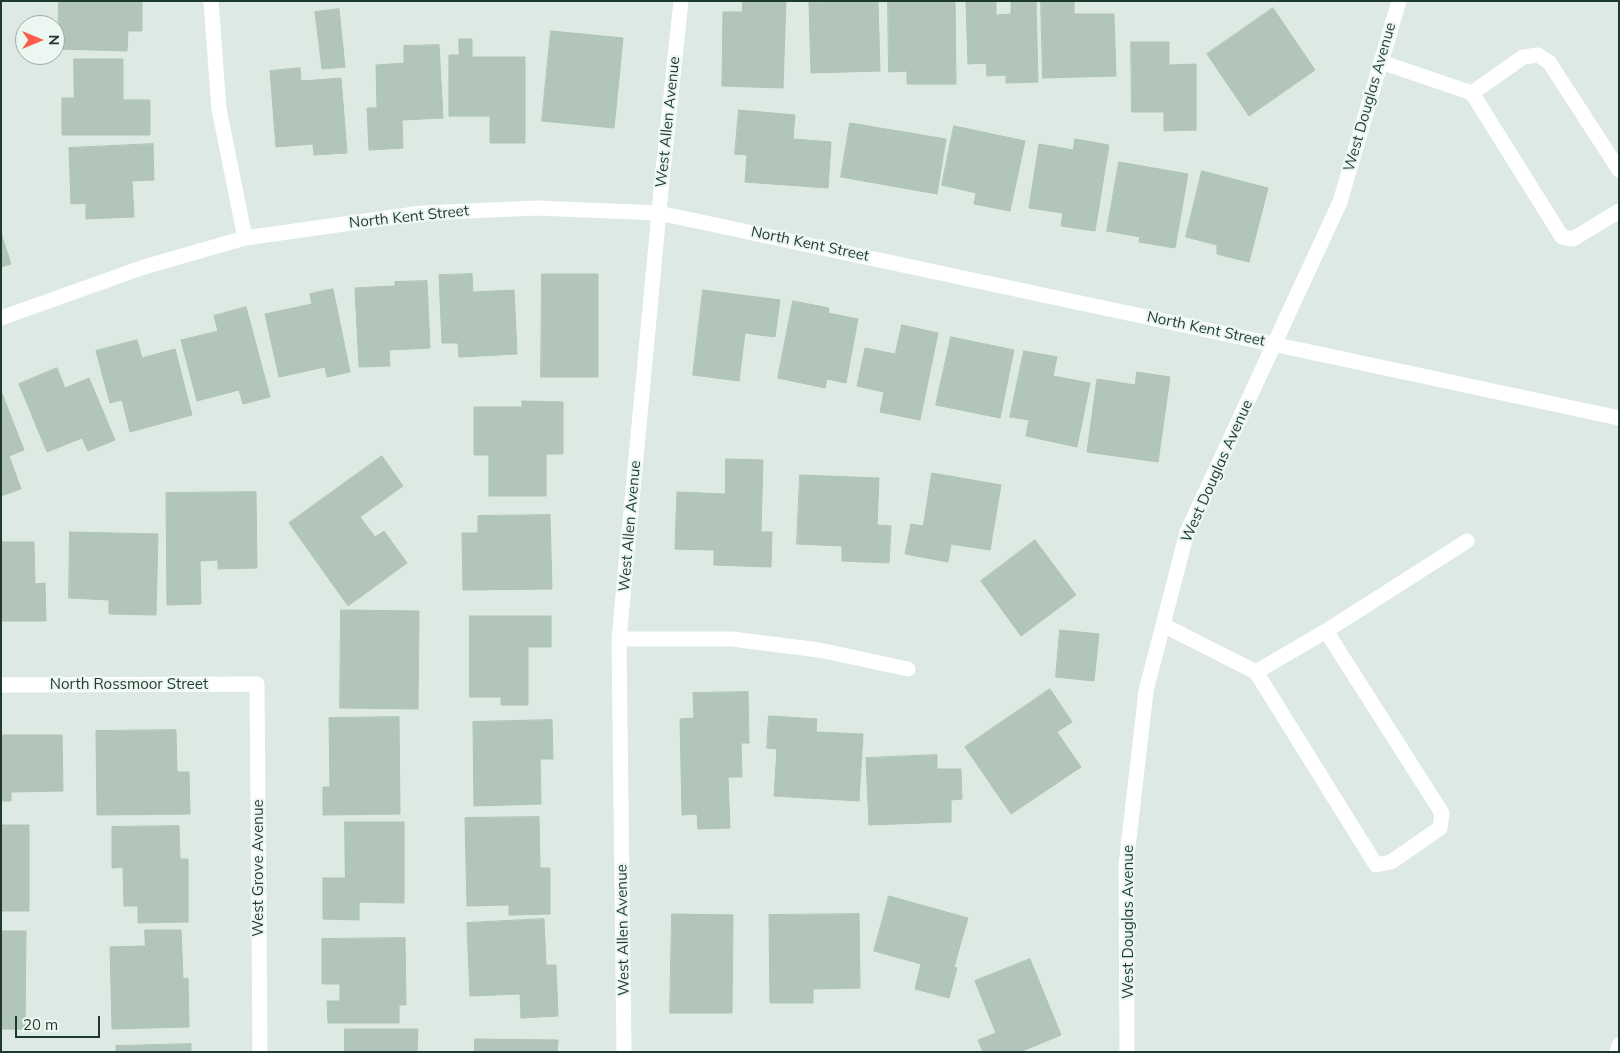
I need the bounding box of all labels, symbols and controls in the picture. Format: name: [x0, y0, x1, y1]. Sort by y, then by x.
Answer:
north arrow: [15, 15, 65, 65]
street label: West Douglas Avenue: [1340, 20, 1400, 174]
text: N: [45, 35, 63, 45]
street label: West Allen Avenue: [652, 56, 684, 188]
street label: North Kent Street: [348, 202, 470, 232]
street label: North Kent Street: [749, 223, 871, 265]
street label: North Kent Street: [1145, 308, 1267, 350]
street label: West Douglas Avenue: [1177, 397, 1257, 545]
street label: West Allen Avenue: [615, 460, 645, 592]
street label: North Rossmoor Street: [50, 675, 208, 693]
street label: West Grove Avenue: [249, 799, 267, 937]
street label: West Douglas Avenue: [1119, 845, 1137, 999]
street label: West Allen Avenue: [613, 864, 633, 996]
scale bar: [18, 1006, 102, 1038]
text: 20 m: [23, 1015, 58, 1034]

